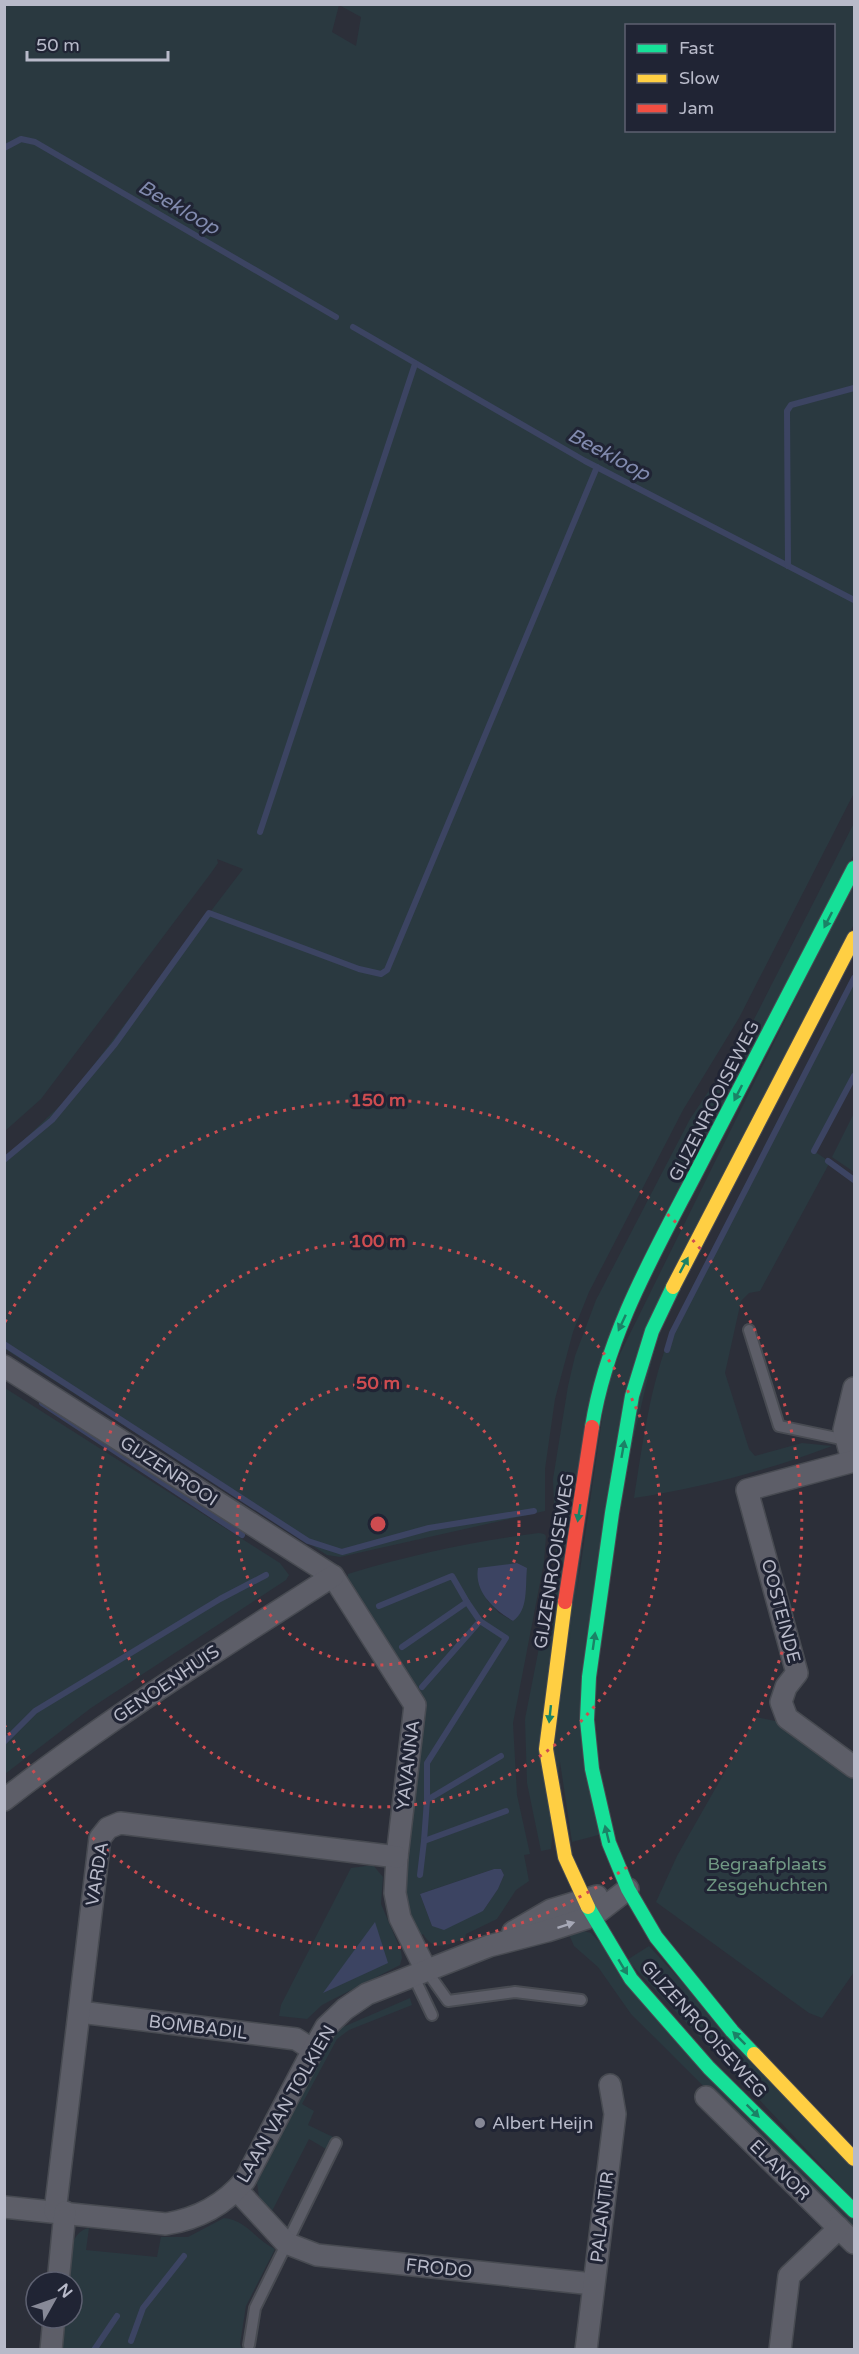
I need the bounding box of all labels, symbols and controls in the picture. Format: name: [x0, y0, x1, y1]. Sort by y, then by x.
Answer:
scale bar: [27, 24, 168, 62]
legend: [625, 24, 835, 132]
text: 50 m: [36, 34, 80, 56]
text: Fast: [679, 37, 714, 59]
text: Slow: [679, 67, 720, 89]
text: Jam: [679, 97, 714, 119]
water label: Beekloop: [134, 175, 224, 241]
water label: Beekloop: [564, 423, 655, 487]
one-way arrow: [823, 911, 832, 928]
street label: GIJZENROOISEWEG: [664, 1017, 764, 1185]
one-way arrow: [733, 1084, 743, 1101]
text: 150 m: [350, 1089, 406, 1111]
text: 100 m: [350, 1230, 406, 1252]
one-way arrow: [679, 1256, 689, 1273]
one-way arrow: [617, 1315, 626, 1332]
text: 50 m: [356, 1372, 400, 1394]
street label: GIJZENROOI: [116, 1431, 222, 1511]
one-way arrow: [619, 1439, 628, 1458]
street label: GIJZENROOISEWEG: [529, 1472, 579, 1650]
one-way arrow: [575, 1503, 584, 1522]
centre of rings: [368, 1514, 388, 1534]
street label: OOSTEINDE: [757, 1557, 805, 1665]
one-way arrow: [589, 1632, 598, 1651]
street label: GENOENHUIS: [109, 1640, 223, 1728]
one-way arrow: [545, 1704, 555, 1723]
street label: YAVANNA: [392, 1719, 424, 1811]
one-way arrow: [602, 1825, 612, 1843]
street label: VARDA: [81, 1840, 113, 1908]
park label: Begraafplaats Zesgehuchten: [706, 1853, 828, 1896]
one-way arrow: [557, 1920, 575, 1929]
street label: GIJZENROOISEWEG: [636, 1956, 772, 2102]
one-way arrow: [618, 1959, 629, 1975]
street label: BOMBADIL: [147, 2010, 249, 2044]
street label: LAAN VAN TOLKIEN: [232, 2021, 340, 2187]
one-way arrow: [733, 2032, 747, 2046]
one-way arrow: [746, 2104, 760, 2118]
place label: Albert Heijn: [492, 2112, 593, 2134]
marker: Albert Heijn: [473, 2116, 487, 2130]
street label: ELANOR: [745, 2135, 815, 2205]
street label: PALANTIR: [586, 2170, 618, 2264]
street label: FRODO: [405, 2254, 473, 2282]
north arrow: [24, 2270, 84, 2330]
text: N: [53, 2280, 77, 2302]

